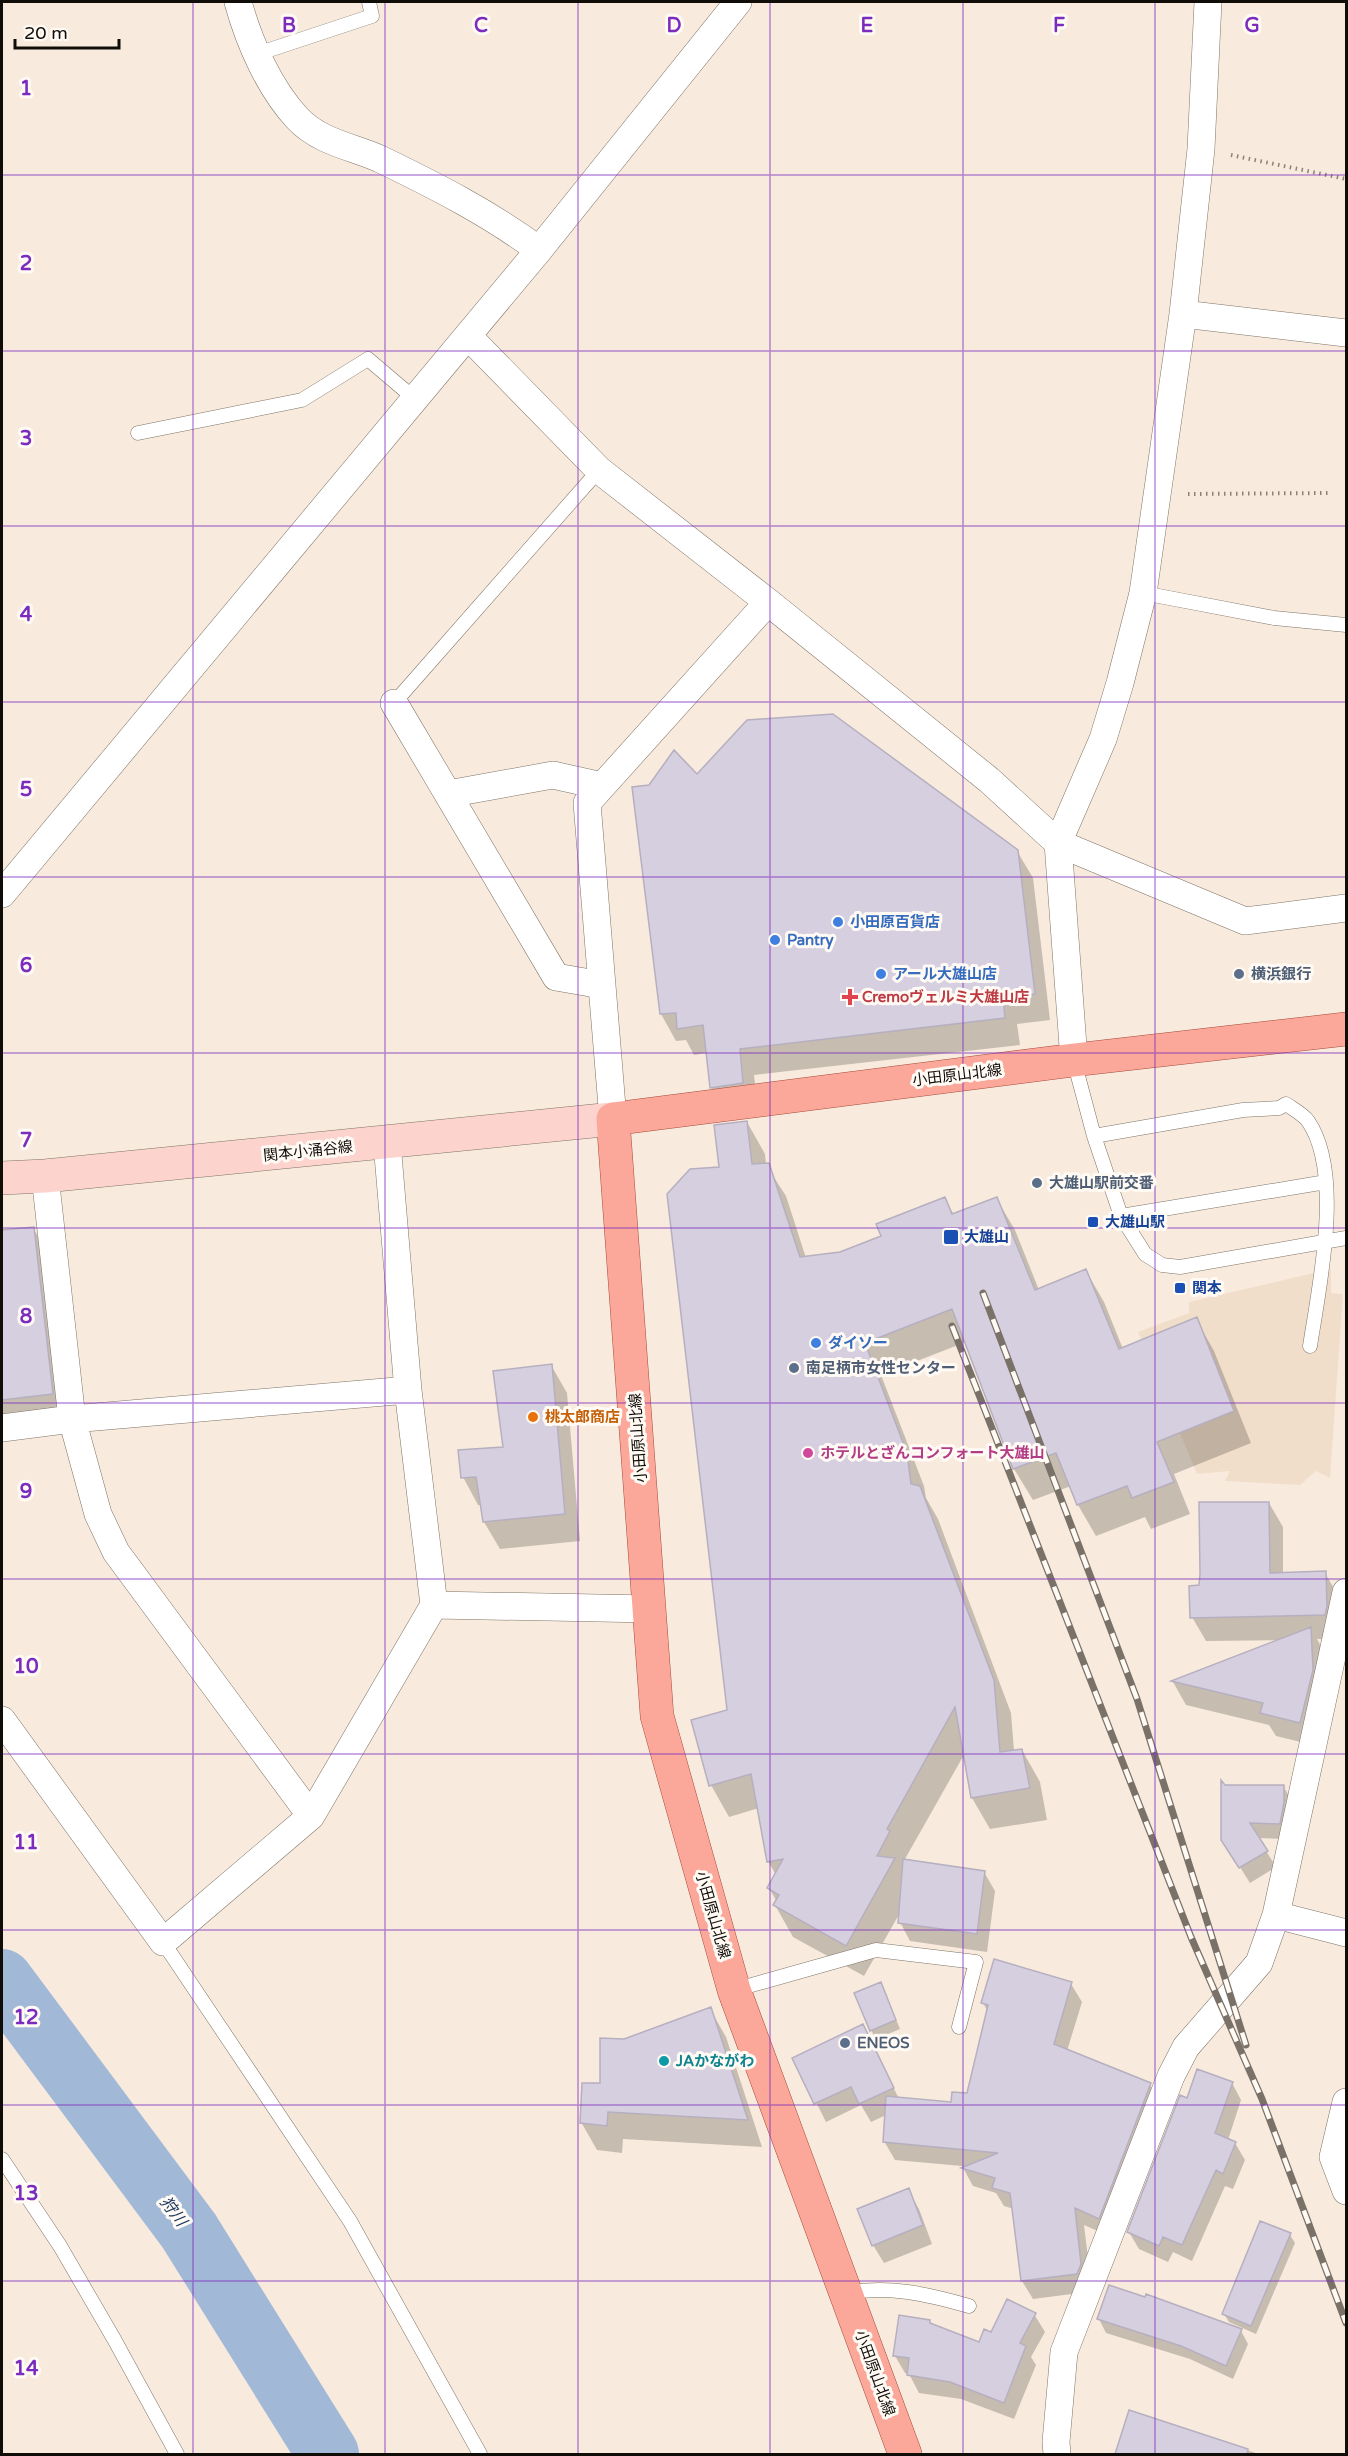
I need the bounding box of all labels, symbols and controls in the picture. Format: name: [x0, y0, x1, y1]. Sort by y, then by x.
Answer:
scale bar: [15, 12, 118, 50]
text: B: [282, 14, 296, 38]
text: C: [474, 14, 488, 38]
text: D: [666, 14, 682, 38]
text: E: [861, 14, 874, 38]
text: F: [1053, 14, 1065, 38]
text: G: [1244, 14, 1260, 38]
text: 20 m: [24, 22, 68, 44]
text: 1: [20, 77, 32, 101]
text: 2: [20, 252, 32, 276]
text: 3: [20, 427, 32, 451]
text: 4: [20, 603, 33, 627]
text: 5: [20, 778, 32, 802]
place label: 小田原百貨店: [850, 913, 940, 931]
marker: 小田原百貨店: [831, 915, 845, 929]
place label: Pantry: [787, 931, 834, 950]
marker: Pantry: [768, 933, 782, 947]
text: 6: [20, 954, 32, 978]
place label: アール大雄山店: [893, 965, 997, 983]
place label: 横浜銀行: [1251, 965, 1311, 983]
marker: アール大雄山店: [874, 967, 888, 981]
marker: 横浜銀行: [1232, 967, 1246, 981]
place label: Cremoヴェルミ大雄山店: [862, 988, 1029, 1006]
marker: Cremoヴェルミ大雄山店: [843, 990, 857, 1004]
street label: 小田原山北線: [911, 1061, 1003, 1089]
text: 7: [20, 1129, 32, 1153]
street label: 関本小涌谷線: [262, 1137, 354, 1165]
place label: 大雄山駅前交番: [1049, 1174, 1154, 1192]
marker: 大雄山駅前交番: [1030, 1176, 1044, 1190]
place label: 大雄山駅: [1105, 1213, 1165, 1231]
marker: 大雄山駅: [1086, 1215, 1100, 1229]
marker: 大雄山: [942, 1228, 960, 1246]
place label: 大雄山: [964, 1228, 1009, 1246]
place label: 関本: [1192, 1279, 1222, 1297]
marker: 関本: [1173, 1281, 1187, 1295]
text: 8: [20, 1305, 32, 1329]
place label: ダイソー: [828, 1334, 888, 1352]
marker: ダイソー: [809, 1336, 823, 1350]
place label: 南足柄市女性センター: [806, 1359, 956, 1377]
marker: 南足柄市女性センター: [787, 1361, 801, 1375]
street label: 小田原山北線: [626, 1392, 650, 1484]
place label: 桃太郎商店: [545, 1408, 620, 1426]
marker: 桃太郎商店: [526, 1410, 540, 1424]
place label: ホテルとざんコンフォート大雄山: [820, 1444, 1045, 1462]
marker: ホテルとざんコンフォート大雄山: [801, 1446, 815, 1460]
text: 9: [20, 1480, 32, 1504]
text: 10: [13, 1655, 39, 1679]
text: 11: [13, 1831, 39, 1855]
street label: 小田原山北線: [692, 1869, 734, 1961]
text: 12: [13, 2006, 39, 2030]
place label: ENEOS: [857, 2034, 910, 2052]
marker: ENEOS: [838, 2036, 852, 2050]
place label: JAかながわ: [675, 2052, 754, 2070]
marker: JAかながわ: [657, 2054, 671, 2068]
text: 13: [13, 2182, 39, 2206]
water label: 狩川: [156, 2193, 192, 2232]
street label: 小田原山北線: [851, 2328, 899, 2418]
text: 14: [13, 2357, 39, 2381]

